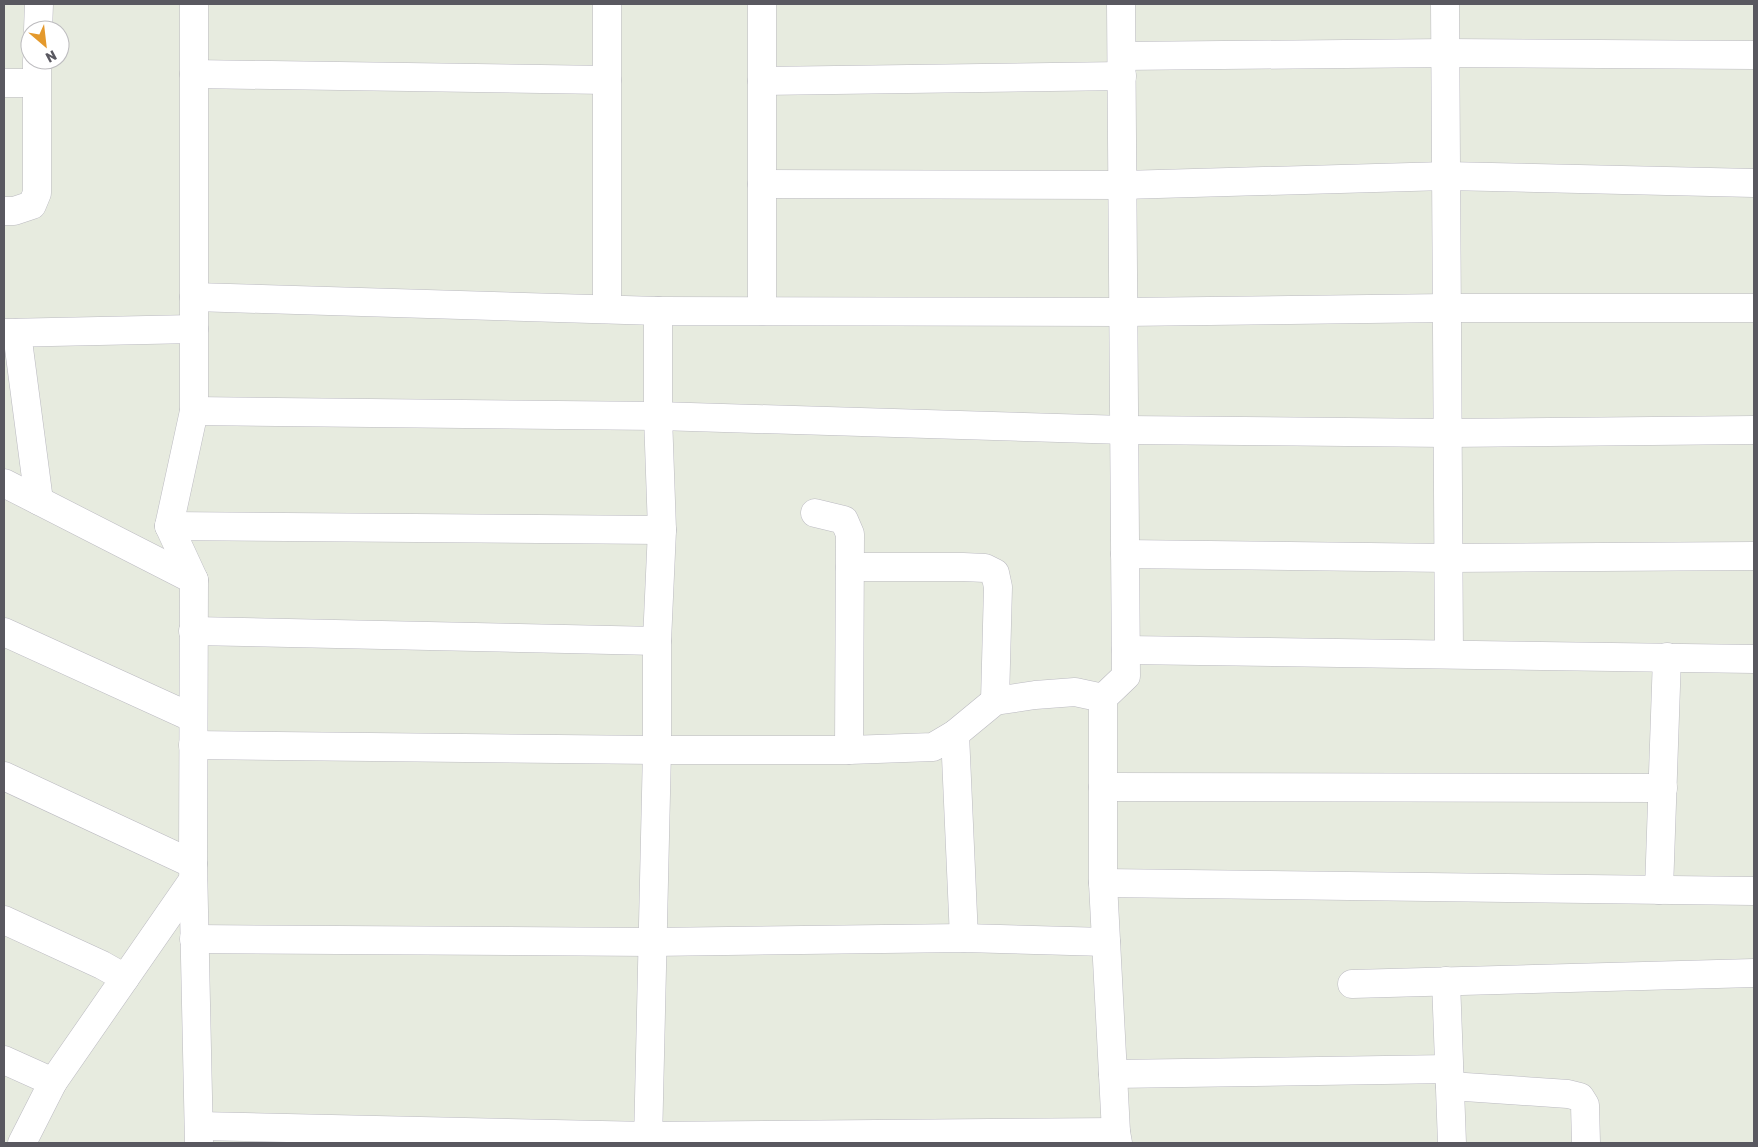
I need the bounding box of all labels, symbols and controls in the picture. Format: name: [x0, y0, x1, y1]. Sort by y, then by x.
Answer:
north arrow: [20, 20, 70, 70]
text: N: [42, 46, 59, 66]

